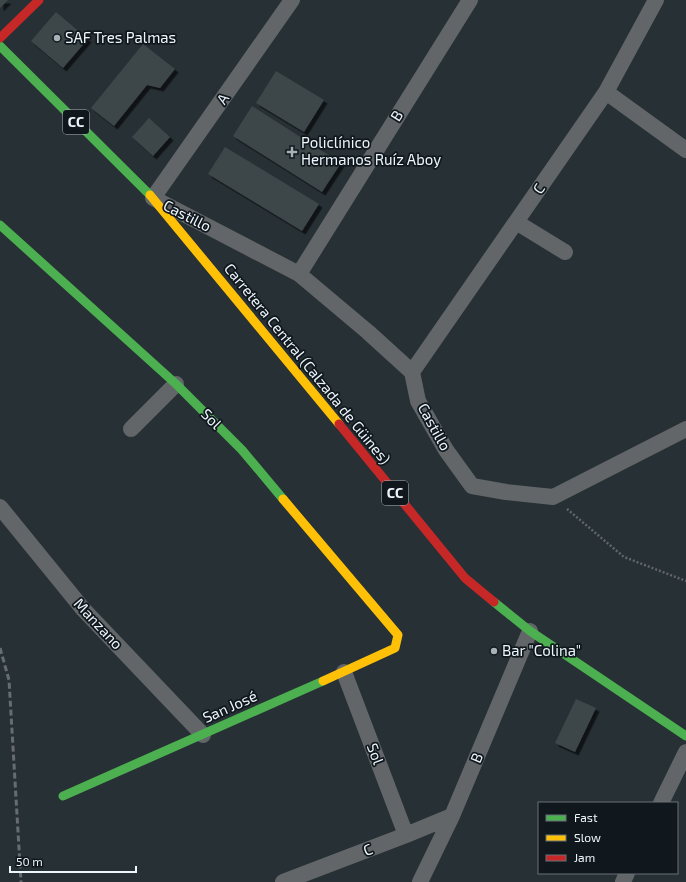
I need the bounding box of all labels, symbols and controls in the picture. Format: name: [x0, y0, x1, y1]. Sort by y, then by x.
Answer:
place label: SAF Tres Palmas: [65, 28, 176, 46]
marker: SAF Tres Palmas: [52, 33, 62, 43]
street label: A: [212, 89, 233, 107]
street label: B: [386, 107, 406, 124]
road number: CC: [63, 110, 89, 134]
place label: Policlínico Hermanos Ruíz Aboy: [301, 133, 441, 168]
marker: Policlínico Hermanos Ruíz Aboy: [286, 146, 298, 158]
street label: C: [528, 179, 548, 197]
street label: Castillo: [161, 195, 214, 235]
street label: Carretera Central (Calzada de Güines): [221, 259, 395, 468]
street label: Castillo: [415, 400, 455, 453]
street label: Sol: [198, 404, 226, 433]
road number: CC: [382, 481, 408, 505]
street label: Manzano: [71, 594, 127, 653]
place label: Bar "Colina": [502, 641, 581, 659]
marker: Bar "Colina": [489, 646, 499, 656]
street label: San José: [200, 686, 260, 726]
street label: Sol: [364, 740, 388, 767]
street label: B: [466, 750, 486, 765]
legend: [538, 802, 678, 874]
text: Fast: [574, 810, 598, 824]
text: Slow: [574, 830, 601, 844]
street label: C: [360, 839, 375, 859]
scale bar: [10, 848, 136, 874]
text: Jam: [574, 850, 595, 864]
text: 50 m: [16, 854, 43, 868]

